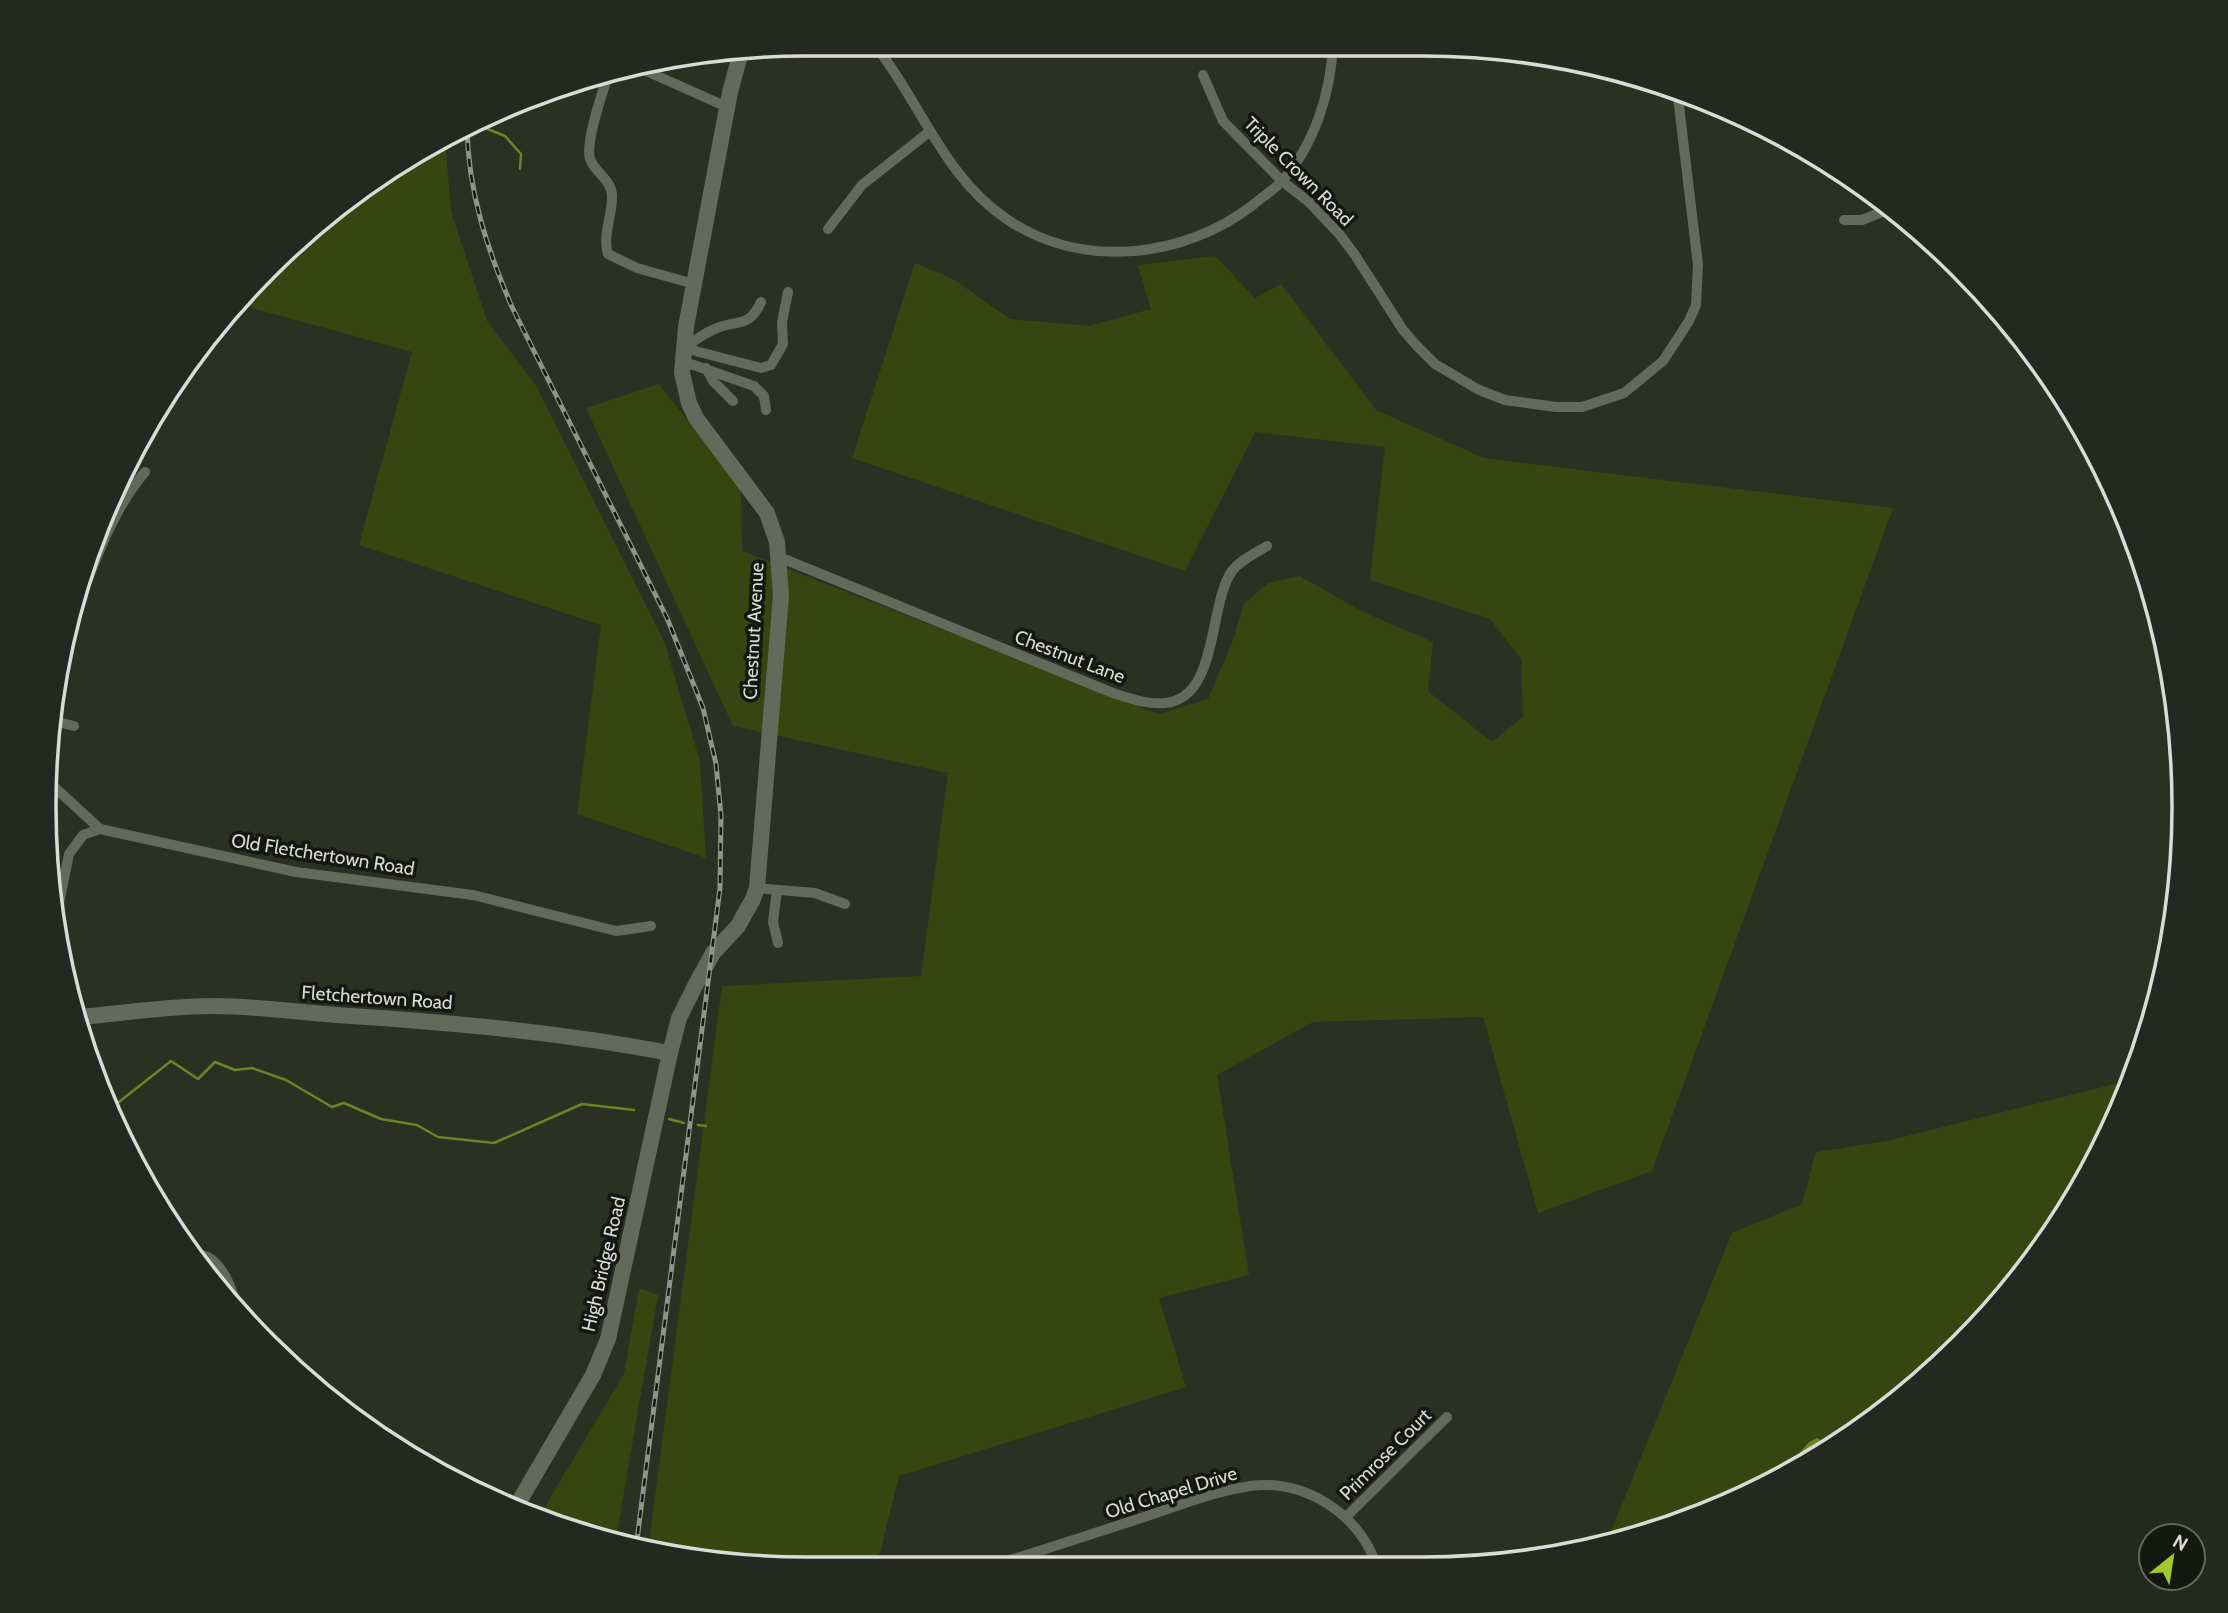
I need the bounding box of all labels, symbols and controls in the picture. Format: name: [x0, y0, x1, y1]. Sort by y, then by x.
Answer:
street label: Triple Crown Road: [1239, 112, 1358, 231]
street label: Chestnut Avenue: [738, 562, 769, 700]
street label: Chestnut Lane: [1011, 625, 1128, 688]
street label: Old Fletchertown Road: [230, 829, 416, 880]
street label: Fletchertown Road: [301, 981, 453, 1014]
street label: High Bridge Road: [577, 1194, 630, 1334]
street label: Primrose Court: [1335, 1403, 1436, 1505]
street label: Old Chapel Drive: [1102, 1461, 1240, 1523]
north arrow: [2137, 1522, 2207, 1592]
text: N: [2169, 1529, 2192, 1556]

